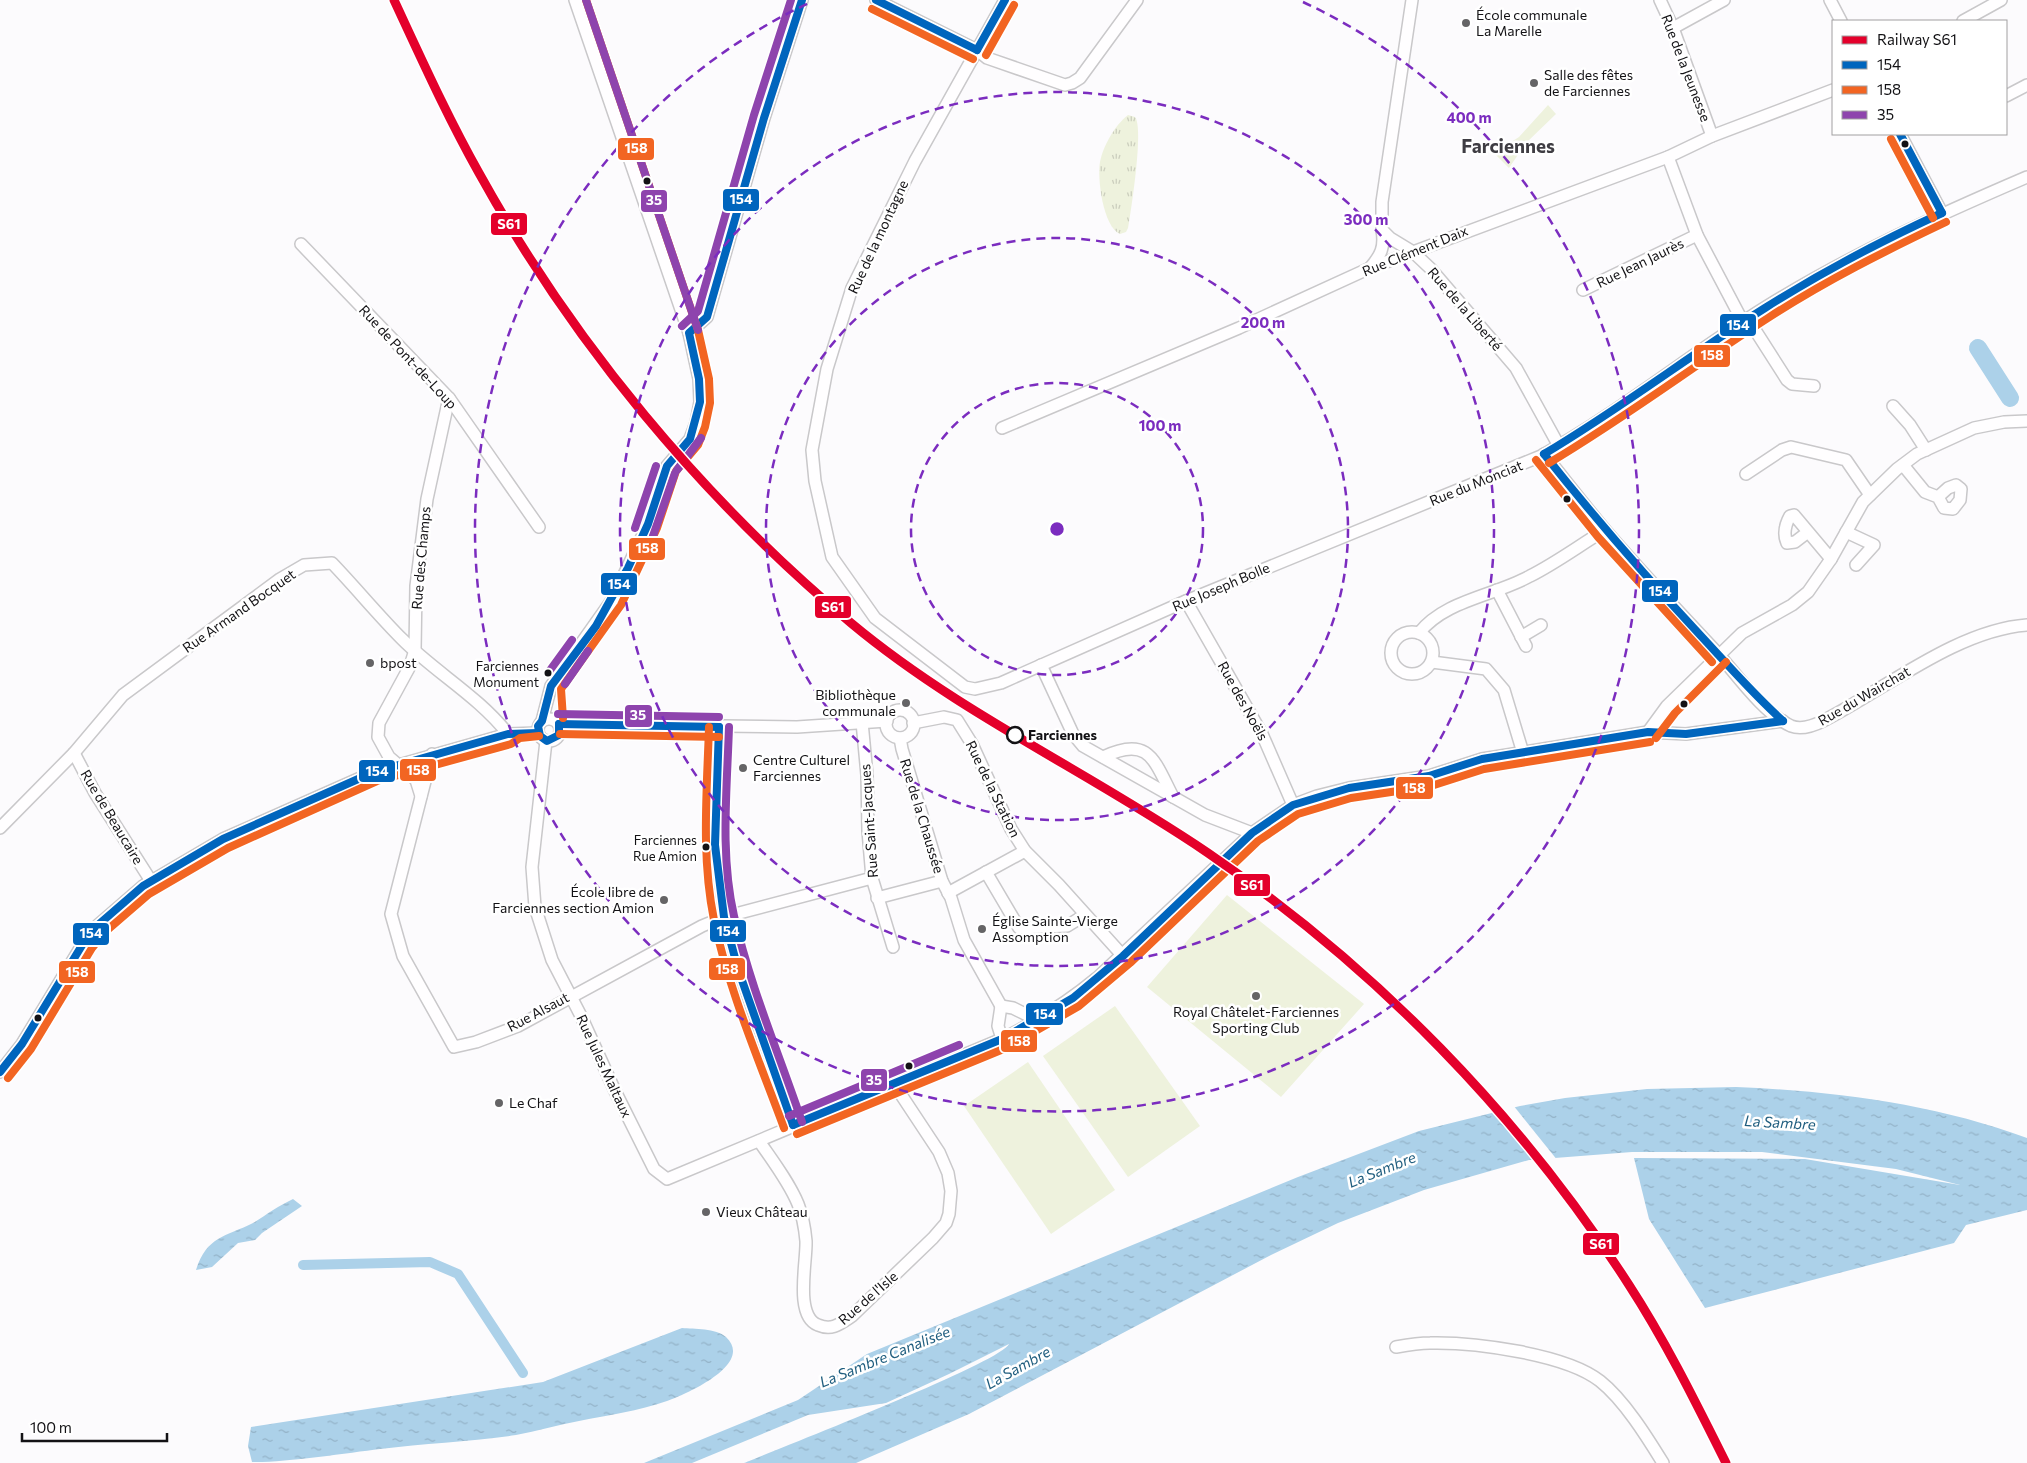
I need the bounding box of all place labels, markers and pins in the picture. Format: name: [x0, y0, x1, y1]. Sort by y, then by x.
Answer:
place label: École communale La Marelle: [1476, 6, 1587, 39]
marker: École communale La Marelle: [1460, 17, 1472, 29]
place label: Salle des fêtes de Farciennes: [1544, 66, 1633, 99]
marker: Salle des fêtes de Farciennes: [1528, 77, 1540, 89]
unlabelled marker: [1900, 139, 1910, 149]
unlabelled marker: [642, 176, 652, 186]
unlabelled marker: [1562, 494, 1572, 504]
centre of rings: [1048, 520, 1066, 538]
place label: bpost: [380, 654, 417, 671]
marker: bpost: [364, 657, 376, 669]
place label: Farciennes Monument: [473, 658, 539, 690]
marker: Farciennes Monument: [543, 668, 553, 678]
place label: Bibliothèque communale: [815, 686, 896, 719]
marker: Bibliothèque communale: [900, 697, 912, 709]
unlabelled marker: [1679, 699, 1689, 709]
marker: Farciennes: [1006, 726, 1024, 744]
place label: Farciennes: [1028, 726, 1097, 743]
place label: Centre Culturel Farciennes: [753, 751, 850, 784]
marker: Centre Culturel Farciennes: [737, 762, 749, 774]
place label: Farciennes Rue Amion: [633, 832, 697, 864]
marker: Farciennes Rue Amion: [701, 842, 711, 852]
place label: École libre de Farciennes section Amion: [492, 883, 654, 916]
marker: École libre de Farciennes section Amion: [658, 894, 670, 906]
place label: Église Sainte-Vierge Assomption: [992, 912, 1118, 945]
marker: Église Sainte-Vierge Assomption: [976, 923, 988, 935]
marker: Royal Châtelet-Farciennes Sporting Club: [1250, 990, 1262, 1002]
place label: Royal Châtelet-Farciennes Sporting Club: [1173, 1003, 1339, 1036]
unlabelled marker: [33, 1013, 43, 1023]
unlabelled marker: [904, 1061, 914, 1071]
place label: Le Chaf: [509, 1094, 558, 1111]
marker: Le Chaf: [493, 1097, 505, 1109]
place label: Vieux Château: [716, 1203, 808, 1220]
marker: Vieux Château: [700, 1206, 712, 1218]

